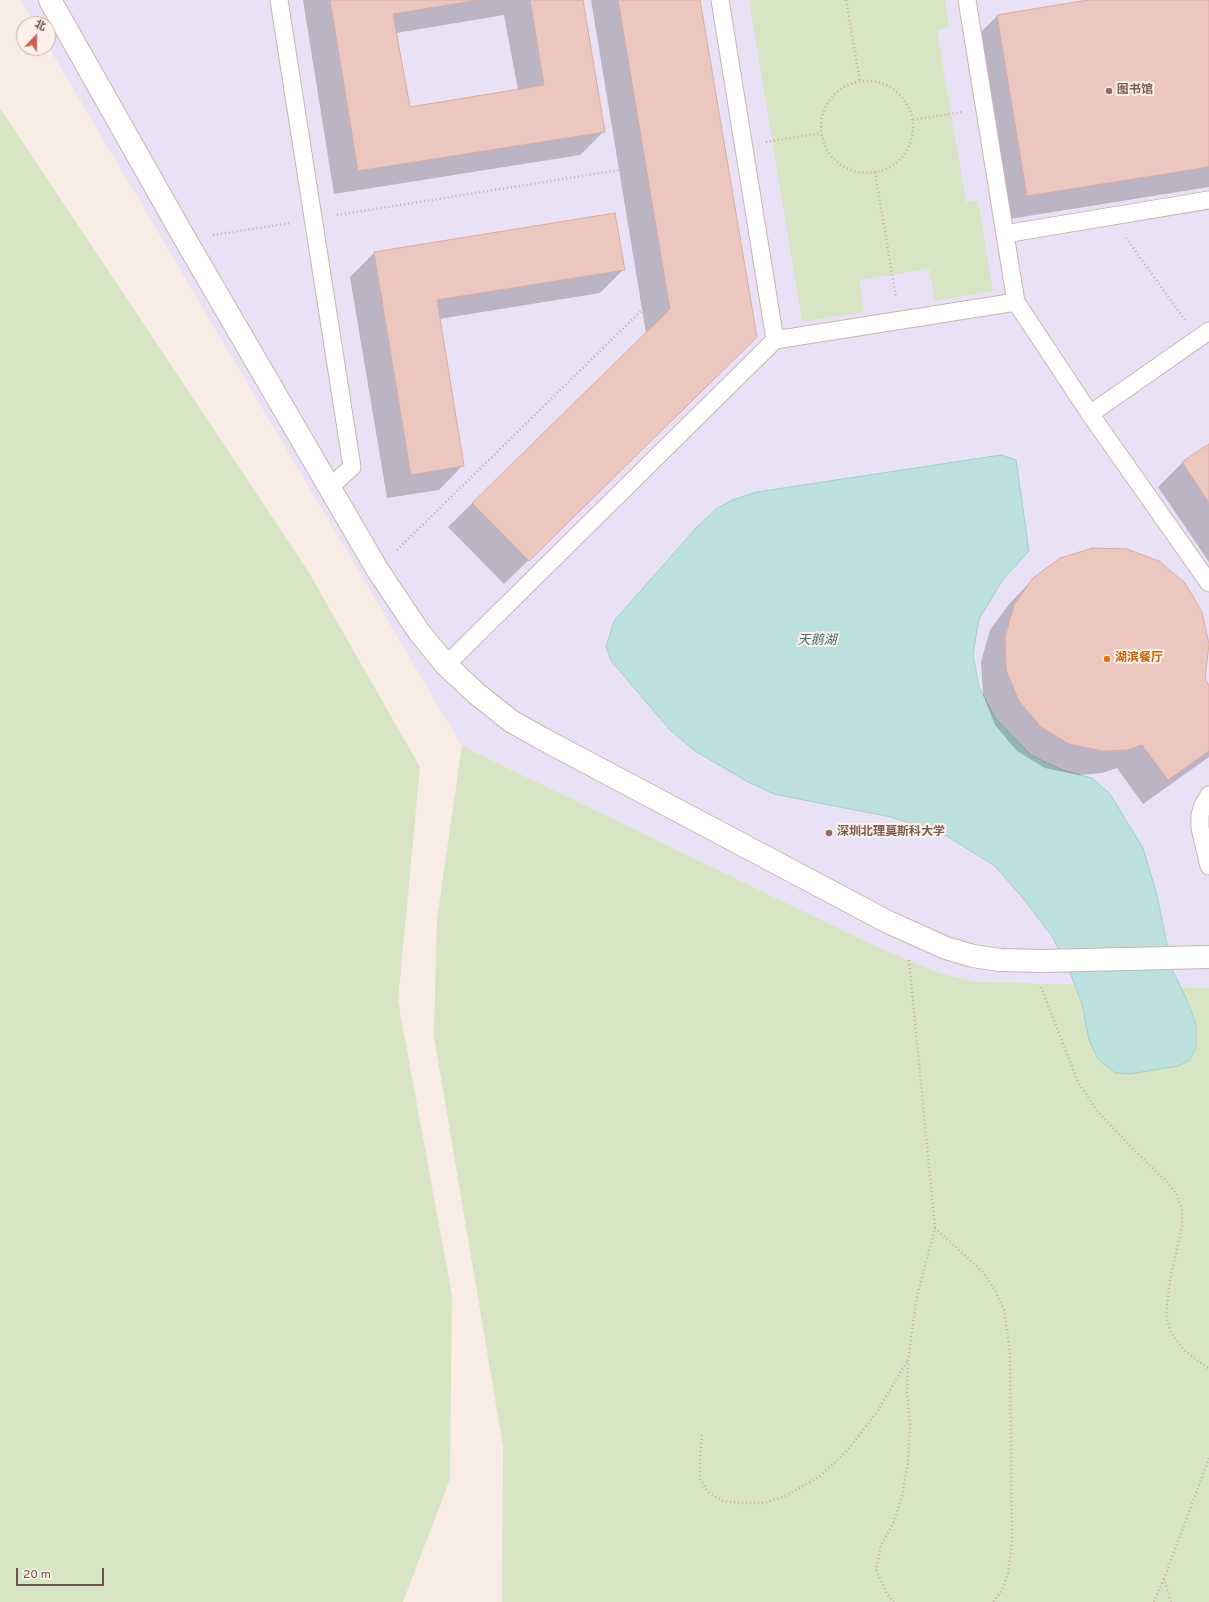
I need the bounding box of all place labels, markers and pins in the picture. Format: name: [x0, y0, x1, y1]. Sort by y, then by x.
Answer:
place label: 图书馆: [1117, 84, 1153, 98]
marker: 图书馆: [1104, 86, 1114, 96]
place label: 湖滨餐厅: [1115, 652, 1163, 666]
marker: 湖滨餐厅: [1102, 654, 1112, 664]
place label: 深圳北理莫斯科大学: [837, 826, 945, 840]
marker: 深圳北理莫斯科大学: [824, 828, 834, 838]

